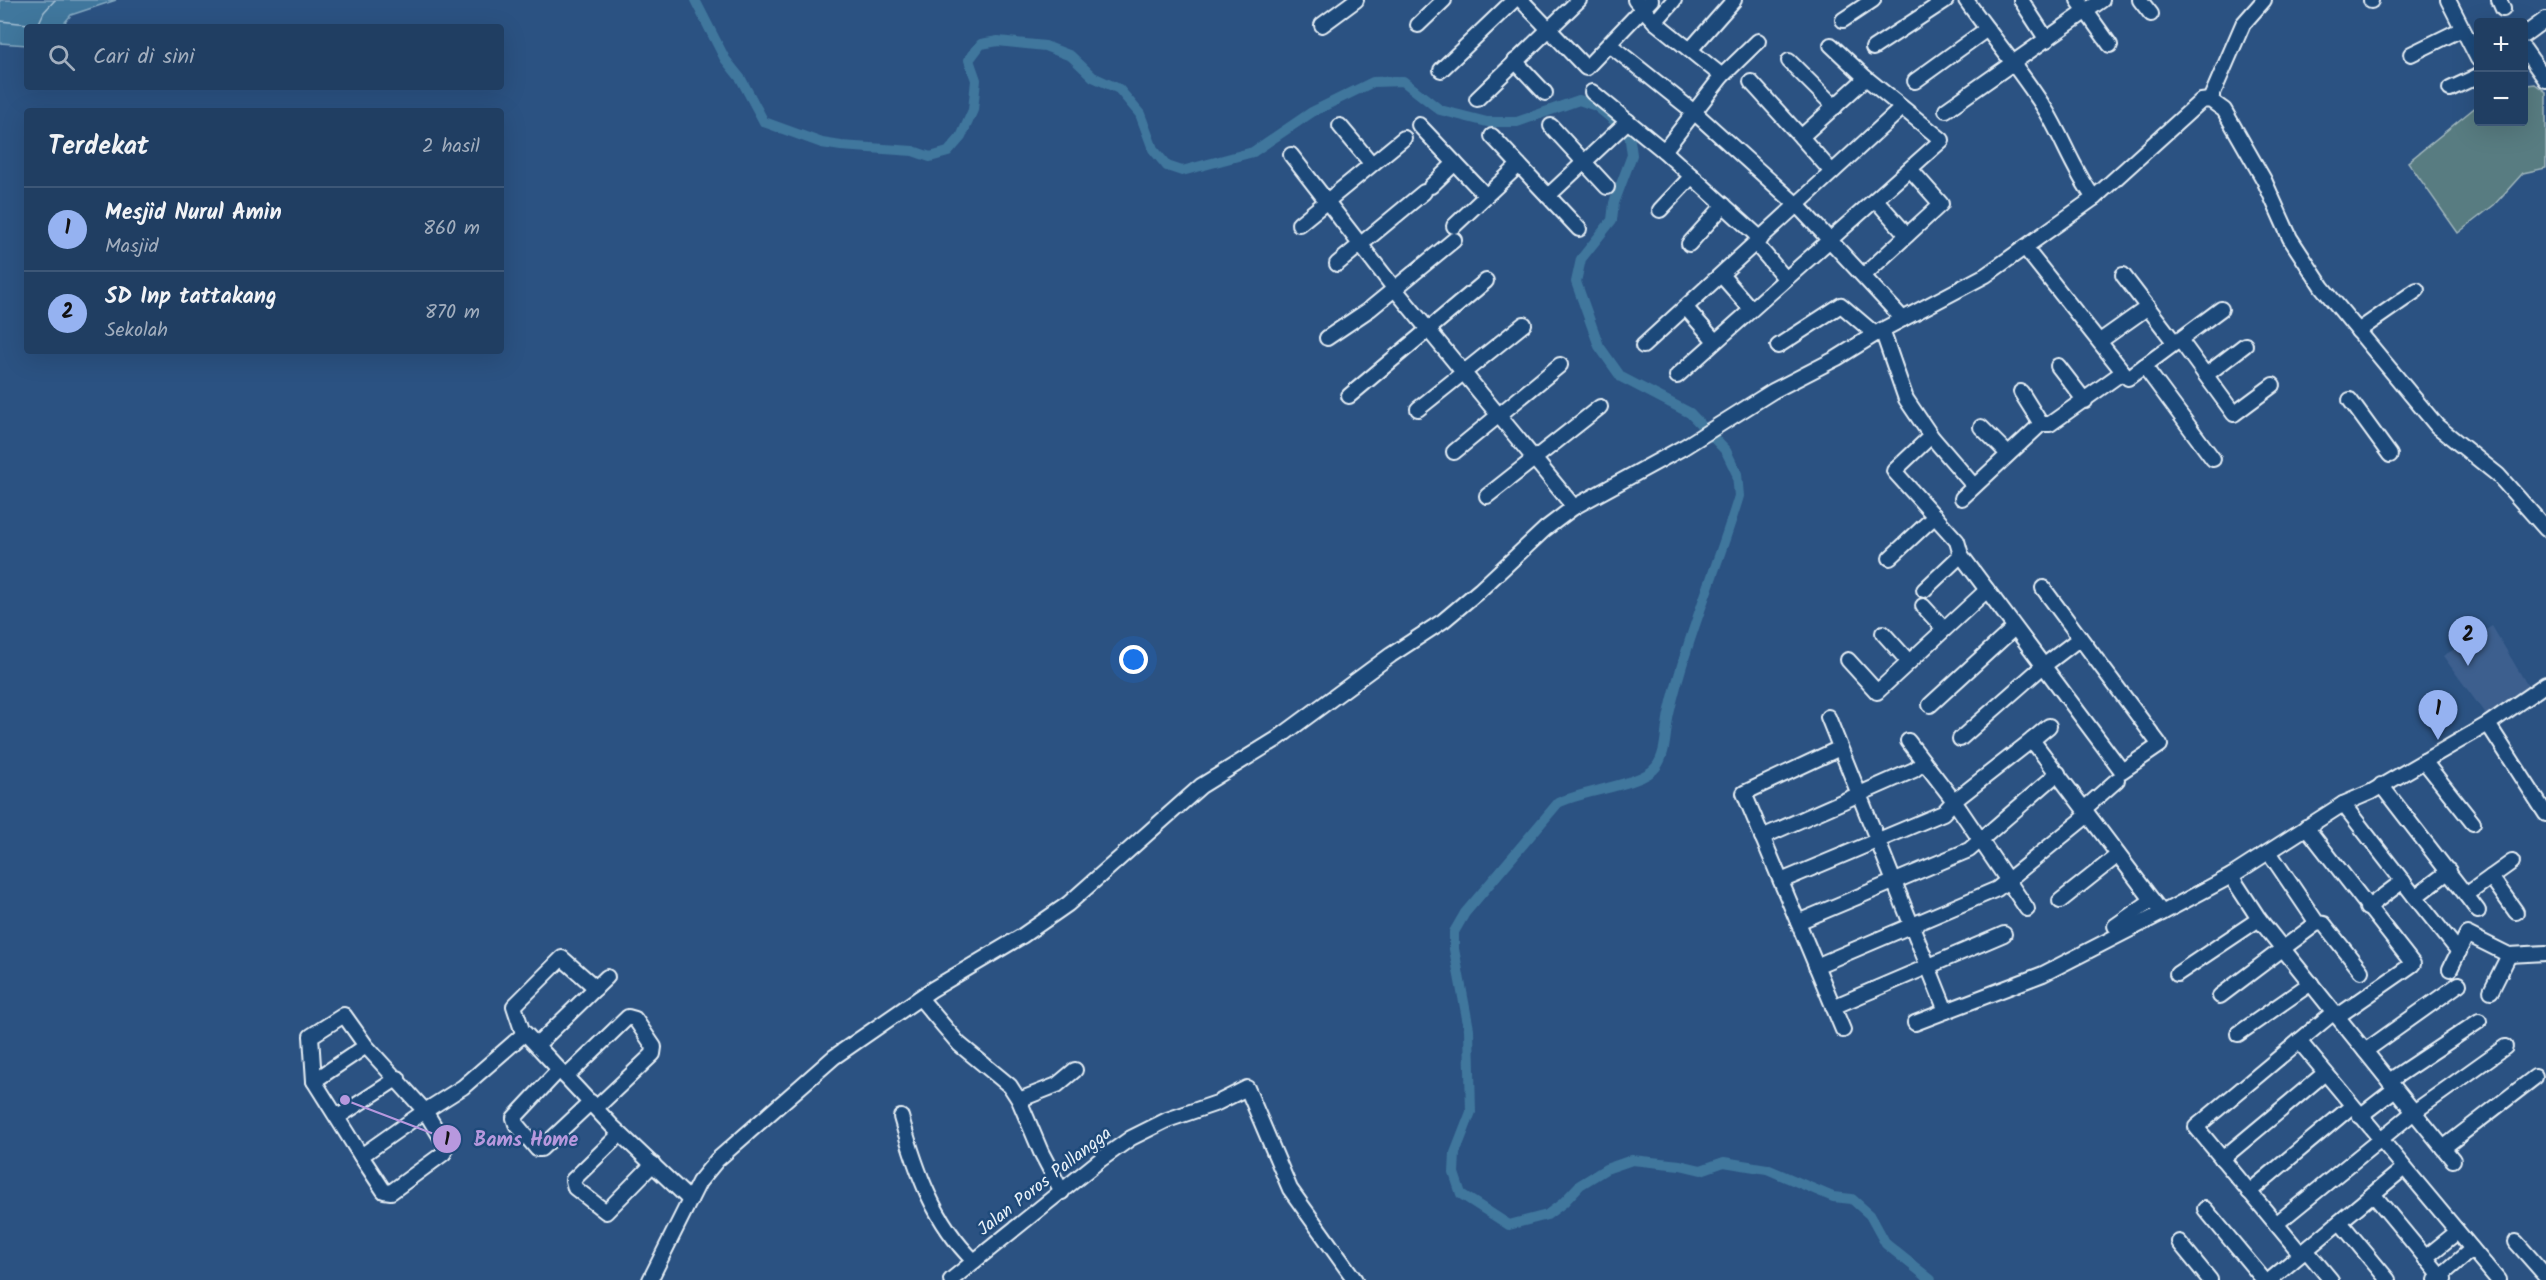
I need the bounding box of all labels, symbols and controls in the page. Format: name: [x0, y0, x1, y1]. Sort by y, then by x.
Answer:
map controls: [2474, 18, 2528, 126]
button: +: [2474, 18, 2528, 72]
search box: [24, 24, 504, 90]
text: Cari di sini: [93, 40, 194, 75]
icon: search: [45, 41, 78, 74]
button: −: [2474, 72, 2528, 126]
text: Terdekat: [48, 126, 149, 168]
text: 2 hasil: [422, 131, 480, 163]
text: Mesjid Nurul Amin: [105, 196, 282, 231]
text: 1: [64, 213, 71, 245]
text: 860 m: [423, 213, 480, 245]
text: Masjid: [105, 231, 159, 263]
text: SD Inp tattakang: [105, 280, 277, 315]
text: 2: [62, 297, 73, 329]
text: 870 m: [425, 297, 480, 329]
text: Sekolah: [105, 315, 168, 347]
pin: 2: [2448, 616, 2488, 666]
your location: [1119, 645, 1148, 674]
pin: 1: [2418, 690, 2458, 740]
callout: Bams Home: [432, 1120, 590, 1158]
street label: Jalan Poros Pallangga: [971, 1120, 1119, 1244]
text: Bams Home: [474, 1125, 578, 1157]
text: 1: [444, 1126, 450, 1155]

